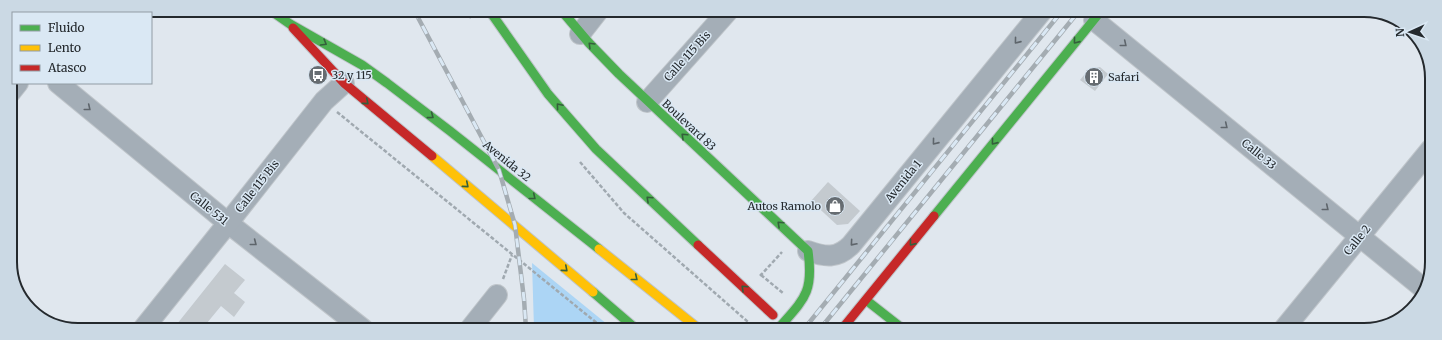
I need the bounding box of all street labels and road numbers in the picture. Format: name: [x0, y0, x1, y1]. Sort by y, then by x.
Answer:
street label: Calle 115 Bis: [661, 28, 713, 84]
street label: Boulevard 83: [659, 97, 719, 153]
street label: Calle 33: [1239, 136, 1279, 172]
street label: Avenida 32: [479, 137, 534, 185]
street label: Calle 115 Bis: [232, 157, 282, 215]
street label: Avenida 1: [881, 157, 924, 206]
street label: Calle 531: [187, 188, 231, 228]
street label: Calle 2: [1341, 222, 1373, 258]

